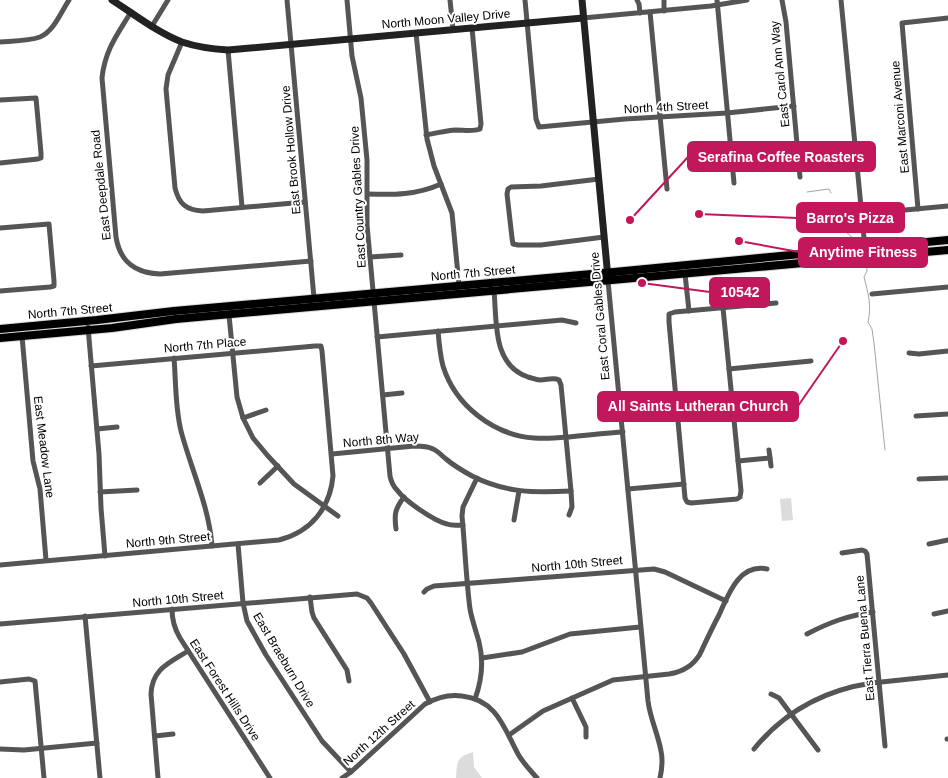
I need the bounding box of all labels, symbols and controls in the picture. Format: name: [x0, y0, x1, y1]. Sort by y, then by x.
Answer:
street label: North Moon Valley Drive: [381, 6, 511, 32]
street label: East Carol Ann Way: [767, 20, 793, 128]
street label: East Marconi Avenue: [888, 60, 912, 174]
street label: East Brook Hollow Drive: [278, 85, 304, 215]
street label: North 4th Street: [623, 98, 709, 116]
street label: East Country Gables Drive: [347, 125, 369, 268]
street label: East Deepdale Road: [88, 129, 114, 241]
callout: Serafina Coffee Roasters: [688, 142, 875, 171]
text: Serafina Coffee Roasters: [698, 149, 864, 165]
callout: Barro's Pizza: [797, 203, 904, 232]
text: Barro's Pizza: [806, 210, 894, 226]
callout: Anytime Fitness: [799, 238, 927, 267]
text: Anytime Fitness: [809, 244, 917, 260]
street label: East Coral Gables Drive: [587, 251, 613, 381]
street label: North 7th Street: [430, 262, 516, 284]
callout: 10542: [710, 278, 769, 307]
text: 10542: [721, 284, 760, 300]
street label: North 7th Street: [27, 300, 113, 322]
street label: North 7th Place: [163, 334, 247, 356]
callout: All Saints Lutheran Church: [598, 392, 798, 421]
street label: East Meadow Lane: [31, 395, 57, 499]
text: All Saints Lutheran Church: [608, 398, 788, 414]
street label: North 8th Way: [342, 430, 420, 450]
street label: North 9th Street: [125, 529, 211, 551]
street label: North 10th Street: [531, 553, 624, 575]
street label: East Tierra Buena Lane: [853, 574, 877, 701]
street label: North 10th Street: [132, 588, 225, 610]
street label: East Braeburn Drive: [250, 610, 318, 710]
street label: East Forest Hills Drive: [187, 636, 263, 744]
street label: North 12th Street: [340, 697, 418, 769]

